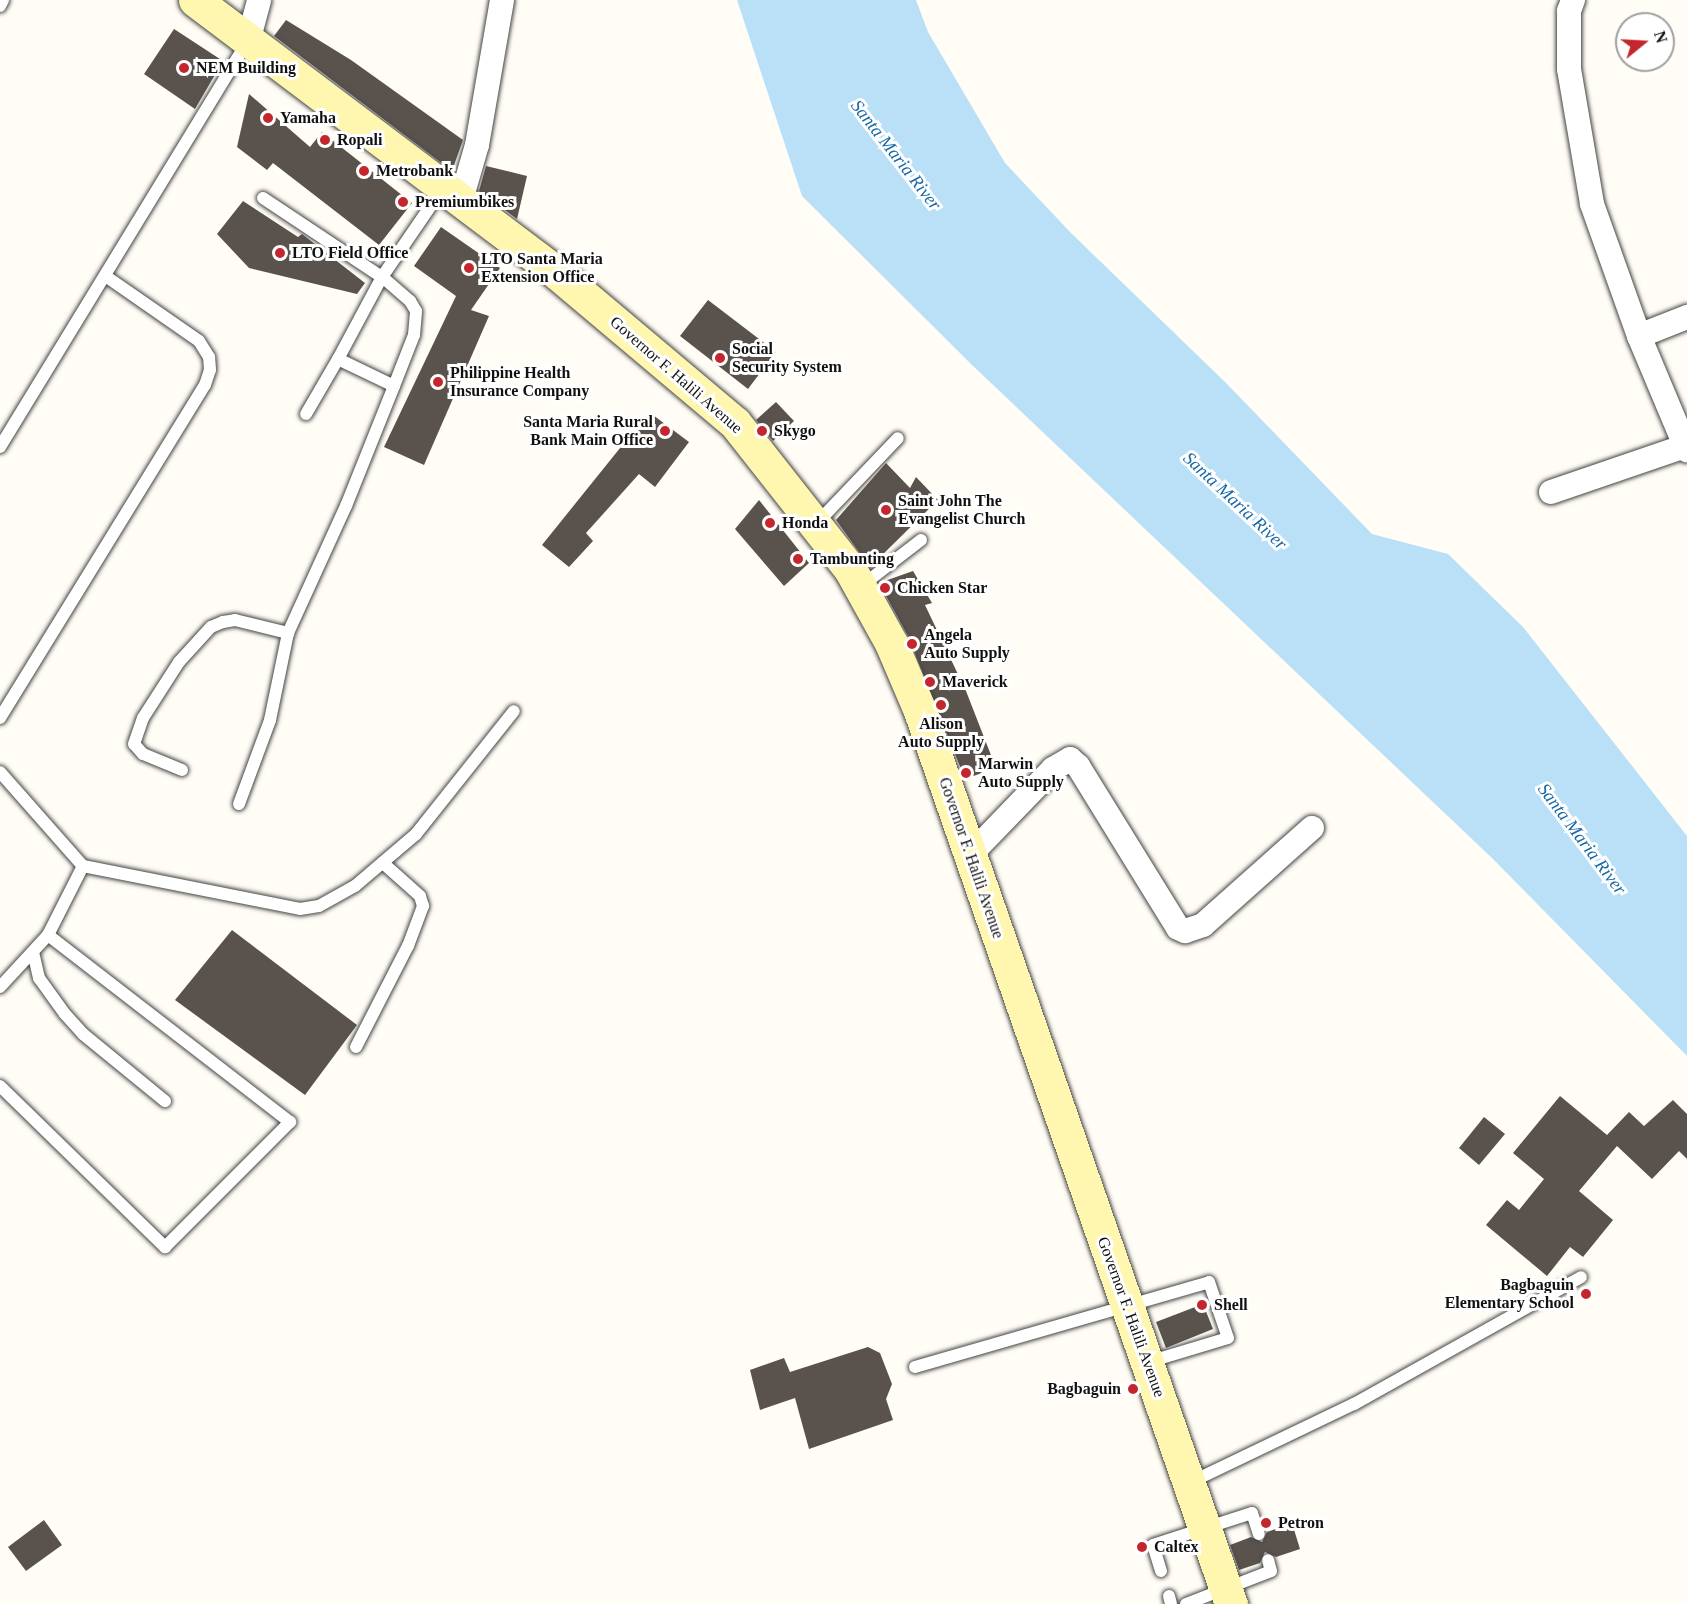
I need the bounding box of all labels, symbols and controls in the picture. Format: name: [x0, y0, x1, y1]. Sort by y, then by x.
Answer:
north arrow: [1615, 12, 1675, 72]
text: N: [1651, 29, 1671, 45]
place label: NEM Building: [196, 58, 296, 78]
marker: NEM Building: [177, 61, 191, 75]
water label: Santa Maria River: [846, 96, 946, 214]
place label: Yamaha: [280, 108, 336, 128]
marker: Yamaha: [261, 111, 275, 125]
place label: Ropali: [337, 130, 382, 150]
marker: Ropali: [318, 133, 332, 147]
place label: Metrobank: [376, 161, 453, 181]
marker: Metrobank: [357, 164, 371, 178]
place label: Premiumbikes: [415, 192, 514, 212]
marker: Premiumbikes: [396, 195, 410, 209]
place label: LTO Field Office: [292, 243, 408, 263]
marker: LTO Field Office: [273, 246, 287, 260]
place label: LTO Santa Maria Extension Office: [481, 249, 603, 287]
marker: LTO Santa Maria Extension Office: [462, 261, 476, 275]
street label: Governor F. Halili Avenue: [606, 312, 746, 438]
place label: Social Security System: [732, 339, 842, 377]
marker: Social Security System: [713, 351, 727, 365]
place label: Philippine Health Insurance Company: [450, 363, 589, 401]
marker: Philippine Health Insurance Company: [431, 375, 445, 389]
place label: Santa Maria Rural Bank Main Office: [523, 412, 653, 450]
place label: Skygo: [774, 421, 816, 441]
marker: Santa Maria Rural Bank Main Office: [658, 424, 672, 438]
marker: Skygo: [755, 424, 769, 438]
water label: Santa Maria River: [1179, 447, 1291, 555]
place label: Saint John The Evangelist Church: [898, 491, 1025, 529]
marker: Saint John The Evangelist Church: [879, 503, 893, 517]
place label: Honda: [782, 513, 828, 533]
marker: Honda: [763, 516, 777, 530]
place label: Tambunting: [810, 549, 894, 569]
marker: Tambunting: [791, 552, 805, 566]
place label: Chicken Star: [897, 578, 987, 598]
marker: Chicken Star: [878, 581, 892, 595]
place label: Angela Auto Supply: [924, 625, 1010, 663]
marker: Angela Auto Supply: [905, 637, 919, 651]
place label: Maverick: [942, 672, 1008, 692]
marker: Maverick: [923, 675, 937, 689]
marker: Alison Auto Supply: [934, 698, 948, 712]
place label: Alison Auto Supply: [898, 714, 984, 752]
place label: Marwin Auto Supply: [978, 754, 1064, 792]
marker: Marwin Auto Supply: [959, 766, 973, 780]
street label: Governor F. Halili Avenue: [934, 775, 1008, 941]
water label: Santa Maria River: [1533, 779, 1631, 899]
street label: Governor F. Halili Avenue: [1093, 1234, 1169, 1400]
place label: Bagbaguin Elementary School: [1445, 1275, 1574, 1313]
marker: Bagbaguin Elementary School: [1579, 1287, 1593, 1301]
place label: Shell: [1214, 1295, 1248, 1315]
marker: Shell: [1195, 1298, 1209, 1312]
place label: Bagbaguin: [1047, 1379, 1121, 1399]
marker: Bagbaguin: [1126, 1382, 1140, 1396]
place label: Petron: [1278, 1513, 1324, 1533]
marker: Petron: [1259, 1516, 1273, 1530]
place label: Caltex: [1154, 1537, 1198, 1557]
marker: Caltex: [1135, 1540, 1149, 1554]

